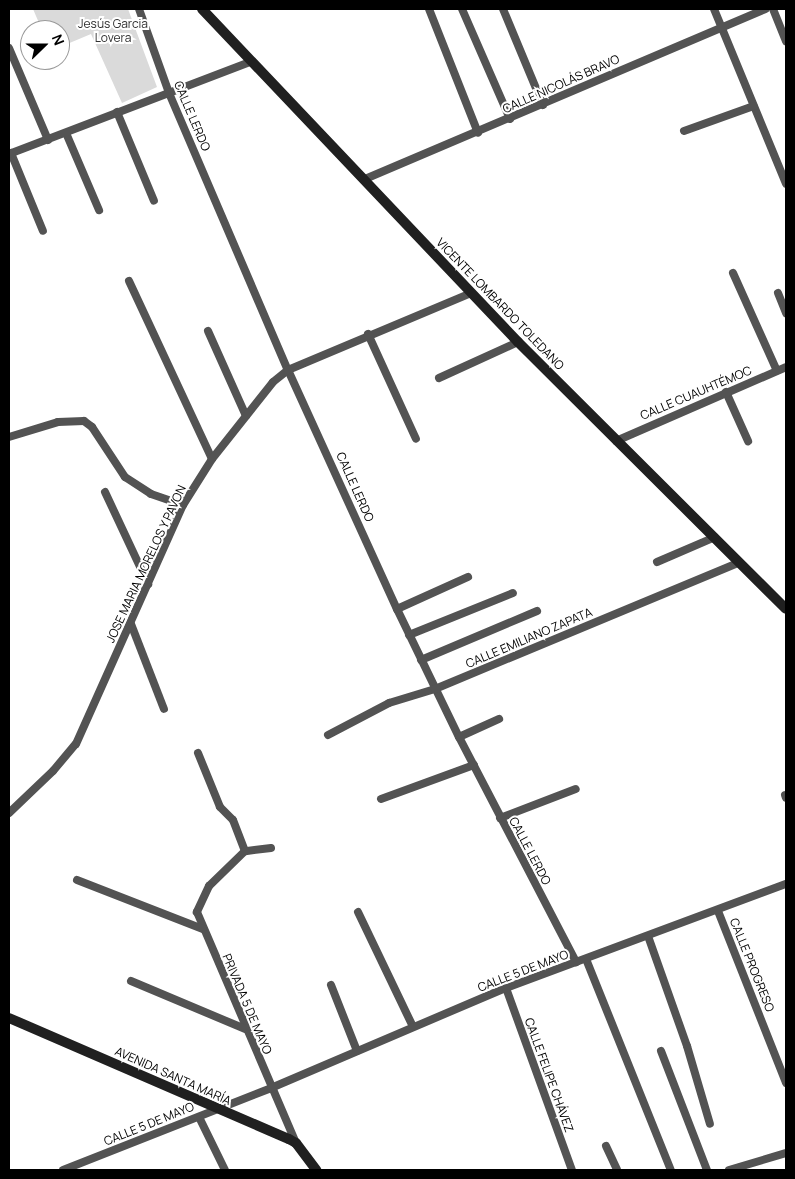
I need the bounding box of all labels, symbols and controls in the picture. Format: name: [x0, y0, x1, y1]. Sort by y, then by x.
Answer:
park label: Jesús Garcia Lovera: [78, 17, 148, 45]
north arrow: [20, 20, 70, 70]
text: N: [48, 31, 69, 48]
street label: CALLE NICOLÁS BRAVO: [500, 52, 622, 116]
street label: CALLE LERDO: [171, 79, 213, 153]
street label: VICENTE LOMBARDO TOLEDANO: [433, 235, 567, 373]
street label: CALLE CUAUHTÉMOC: [638, 363, 754, 423]
street label: CALLE LERDO: [333, 450, 377, 524]
street label: JOSE MARIA MORELOS Y PAVON: [103, 483, 189, 645]
street label: CALLE EMILIANO ZAPATA: [464, 605, 594, 671]
street label: CALLE LERDO: [506, 815, 554, 887]
street label: CALLE PROGRESO: [727, 916, 777, 1014]
street label: CALLE 5 DE MAYO: [476, 947, 570, 995]
street label: PRIVADA 5 DE MAYO: [219, 952, 275, 1056]
street label: CALLE FELIPE CHÁVEZ: [522, 1016, 576, 1134]
street label: AVENIDA SANTA MARÍA: [113, 1044, 233, 1108]
street label: CALLE 5 DE MAYO: [102, 1099, 196, 1149]

